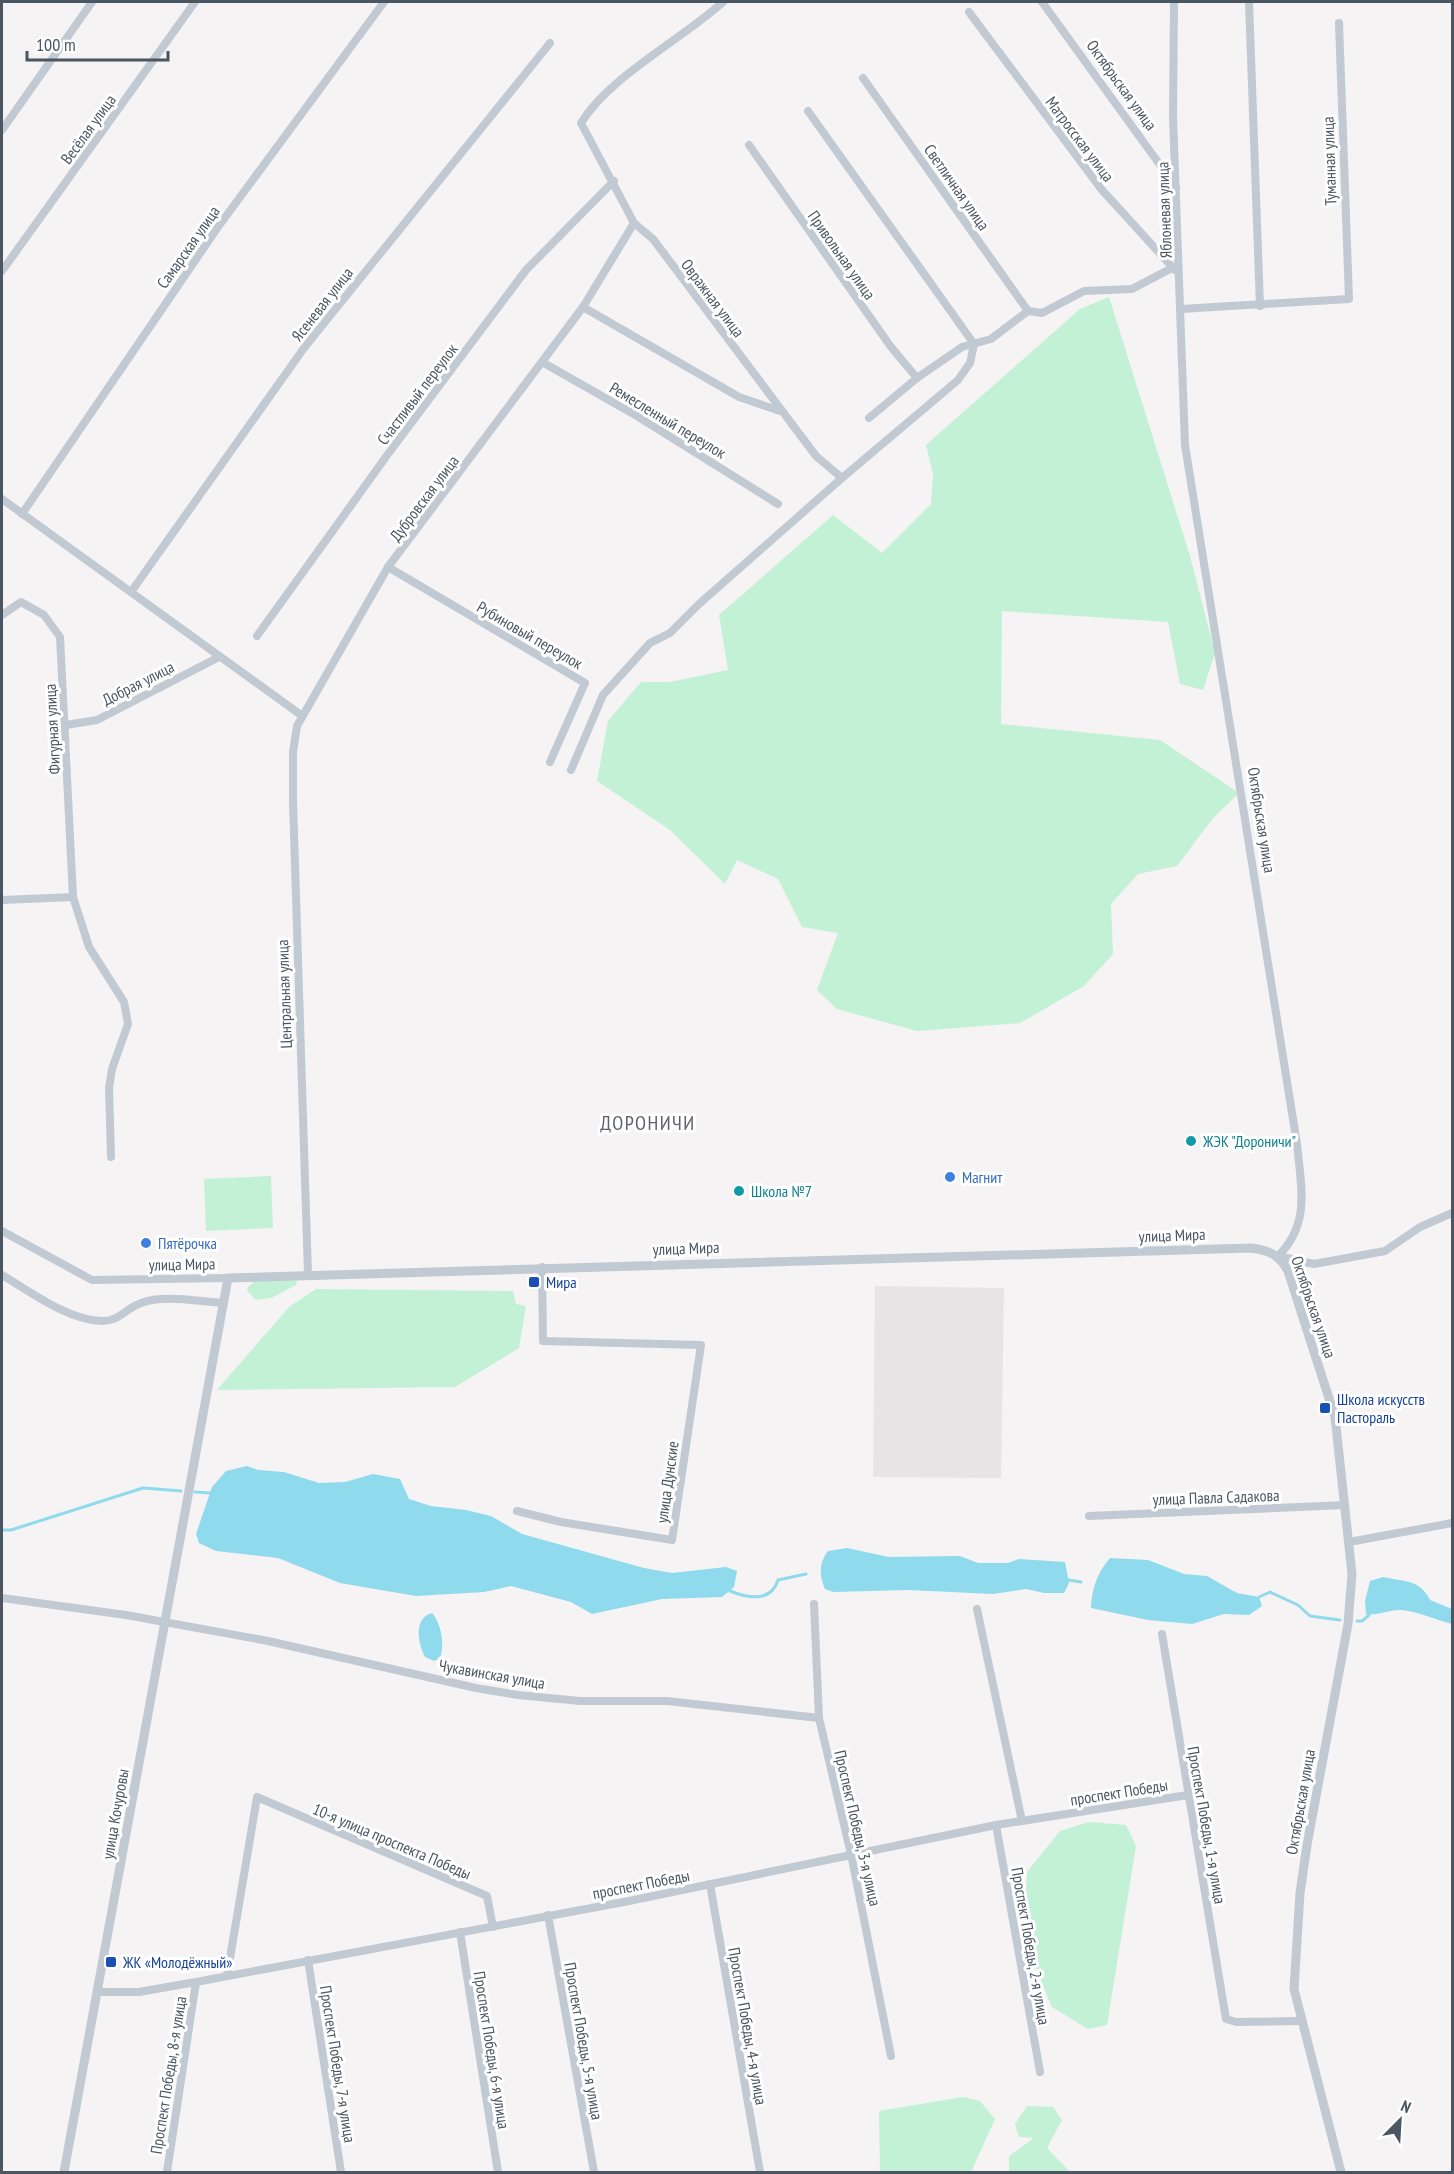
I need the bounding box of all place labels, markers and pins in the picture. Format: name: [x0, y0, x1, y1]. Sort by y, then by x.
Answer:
place label: ЖЭК "Дороничи": [1202, 1131, 1296, 1151]
marker: ЖЭК "Дороничи": [1184, 1134, 1198, 1148]
place label: Магнит: [962, 1167, 1003, 1187]
marker: Магнит: [943, 1170, 957, 1184]
place label: Школа №7: [751, 1181, 812, 1201]
marker: Школа №7: [732, 1184, 746, 1198]
place label: Пятёрочка: [158, 1233, 217, 1253]
marker: Пятёрочка: [139, 1236, 153, 1250]
place label: Мира: [546, 1272, 577, 1292]
marker: Мира: [527, 1275, 541, 1289]
place label: Школа искусств Пастораль: [1337, 1389, 1425, 1427]
marker: Школа искусств Пастораль: [1318, 1401, 1332, 1415]
place label: ЖК «Молодёжный»: [122, 1952, 232, 1972]
marker: ЖК «Молодёжный»: [104, 1955, 118, 1969]

